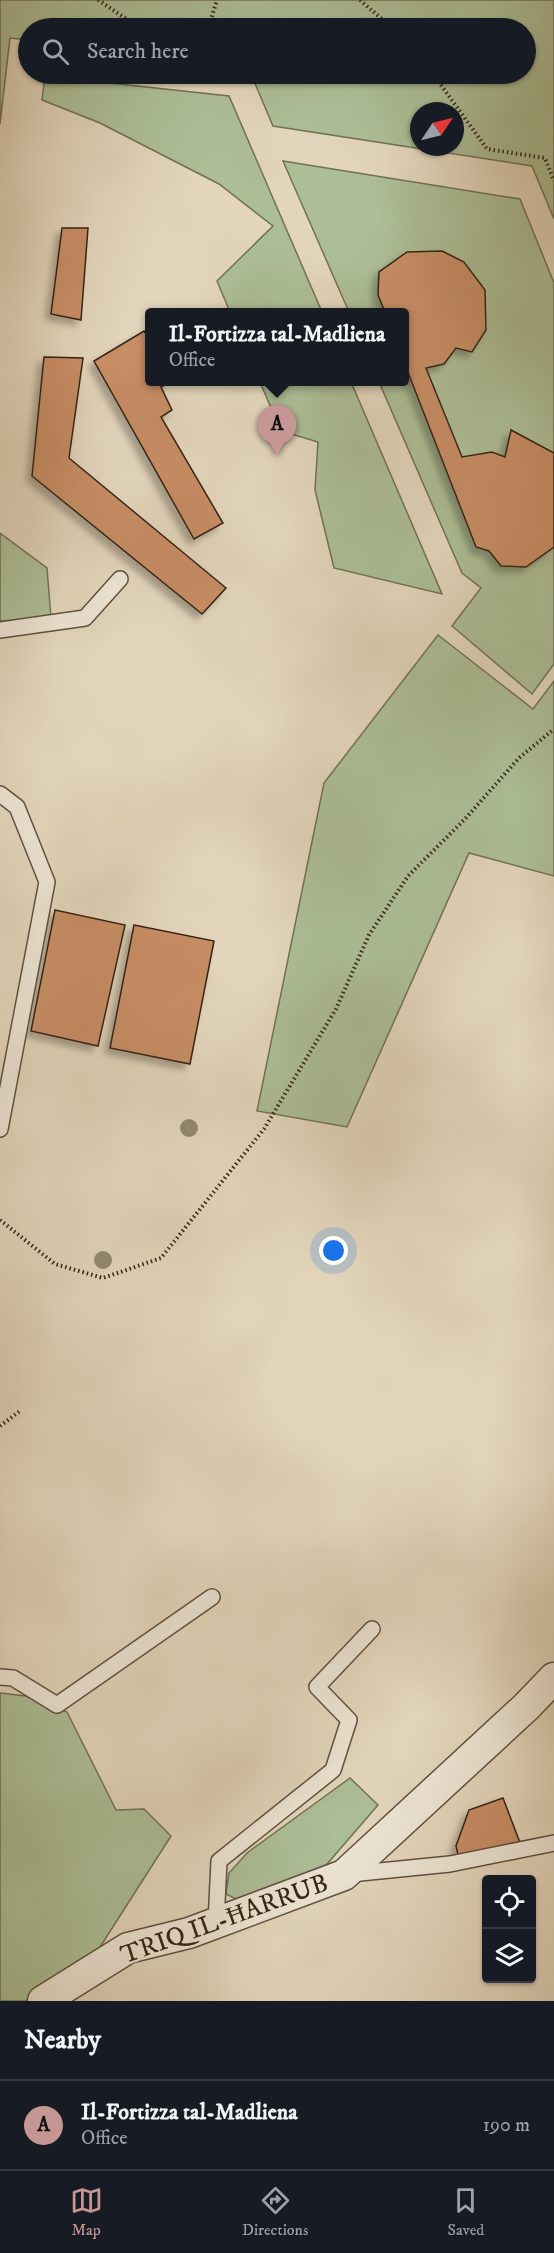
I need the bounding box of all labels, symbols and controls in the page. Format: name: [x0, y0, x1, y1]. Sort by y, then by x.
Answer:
search box: [18, 18, 536, 84]
icon: search: [39, 35, 72, 68]
text: Search here: [87, 38, 189, 65]
north arrow: [410, 102, 464, 156]
popup: [145, 308, 409, 386]
text: Il-Fortizza tal-Madliena: [169, 321, 385, 348]
text: Office: [169, 348, 215, 373]
pin: A: [258, 406, 296, 455]
your location: [319, 1236, 348, 1265]
street label: TRIQ IL-ĦARRUB: [116, 1867, 333, 1972]
map controls: [482, 1875, 536, 1983]
button: locate: [482, 1875, 536, 1929]
button: layers: [482, 1929, 536, 1983]
text: Nearby: [24, 2024, 101, 2057]
text: Il-Fortizza tal-Madliena: [81, 2099, 298, 2126]
text: A: [37, 2113, 50, 2138]
text: 190 m: [483, 2113, 530, 2138]
text: Office: [81, 2126, 128, 2151]
tab: Map: [70, 2184, 103, 2240]
tab: Directions: [242, 2184, 308, 2240]
tab: Saved: [448, 2184, 484, 2240]

